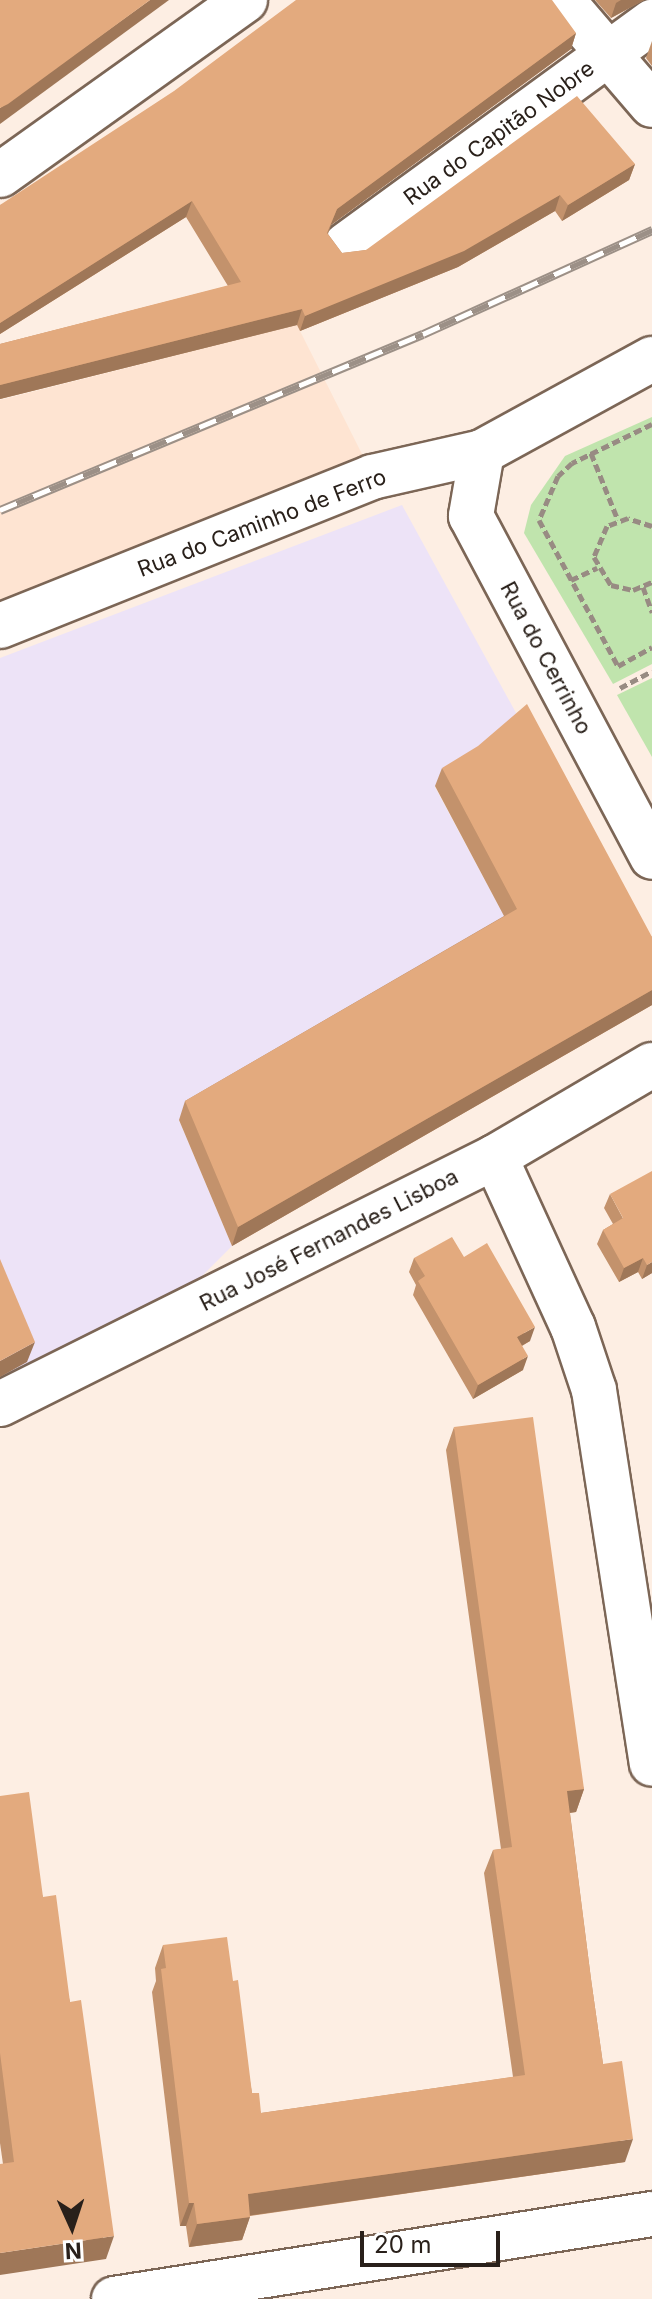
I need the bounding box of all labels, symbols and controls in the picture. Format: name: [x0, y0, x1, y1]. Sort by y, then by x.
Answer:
street label: Rua do Capitão Nobre: [399, 55, 599, 211]
street label: Rua do Caminho de Ferro: [134, 463, 390, 583]
street label: Rua do Cerrinho: [495, 577, 597, 739]
street label: Rua José Fernandes Lisboa: [195, 1163, 463, 1317]
north arrow: [32, 2187, 112, 2267]
scale bar: [364, 2215, 504, 2265]
text: 20 m: [374, 2230, 432, 2259]
text: N: [64, 2238, 82, 2264]

